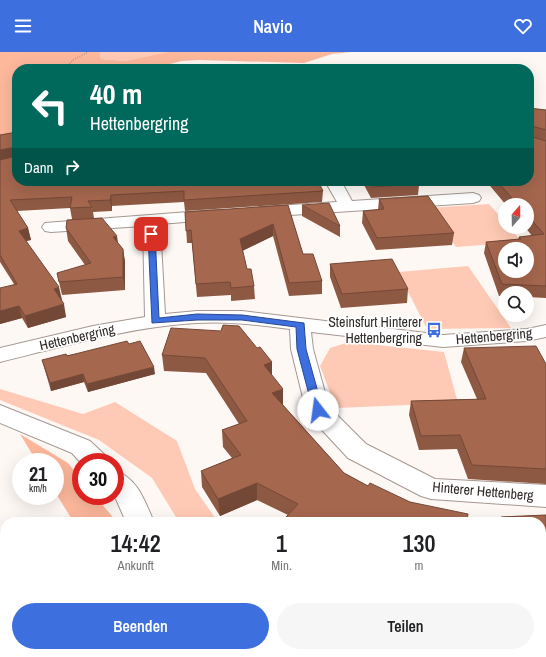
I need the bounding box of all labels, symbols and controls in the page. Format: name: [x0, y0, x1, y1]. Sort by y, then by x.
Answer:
text: Navio: [253, 14, 293, 39]
icon: menu: [12, 15, 34, 37]
icon: heart: [512, 15, 534, 37]
text: 40 m: [90, 75, 142, 113]
icon: left: [24, 80, 76, 132]
text: Hettenbergring: [90, 111, 188, 136]
icon: right: [61, 156, 83, 178]
text: Dann: [24, 157, 53, 178]
north arrow: [498, 198, 534, 234]
map controls: [498, 198, 534, 322]
pin: [134, 217, 168, 251]
icon: arrive: [140, 223, 162, 245]
button: sound: [498, 242, 534, 278]
button: search: [498, 286, 534, 322]
place label: Steinsfurt Hinterer Hettenbergring: [328, 313, 423, 347]
street label: Hettenbergring: [38, 319, 117, 354]
bus stop icon: Steinsfurt Hinterer Hettenbergring: [425, 321, 443, 339]
street label: Hettenbergring: [455, 324, 534, 348]
position arrow: [297, 389, 339, 431]
speed limit sign: 30: [72, 453, 124, 505]
text: 21: [29, 460, 47, 487]
street label: Hinterer Hettenberg: [432, 478, 535, 504]
text: km/h: [29, 482, 47, 495]
text: 14:42: [111, 527, 161, 559]
text: 1: [276, 527, 287, 559]
text: 130: [403, 527, 435, 559]
text: Ankunft: [118, 557, 154, 574]
text: Min.: [271, 557, 292, 574]
text: m: [415, 557, 423, 574]
button: Beenden: [12, 603, 269, 649]
button: Teilen: [277, 603, 534, 649]

